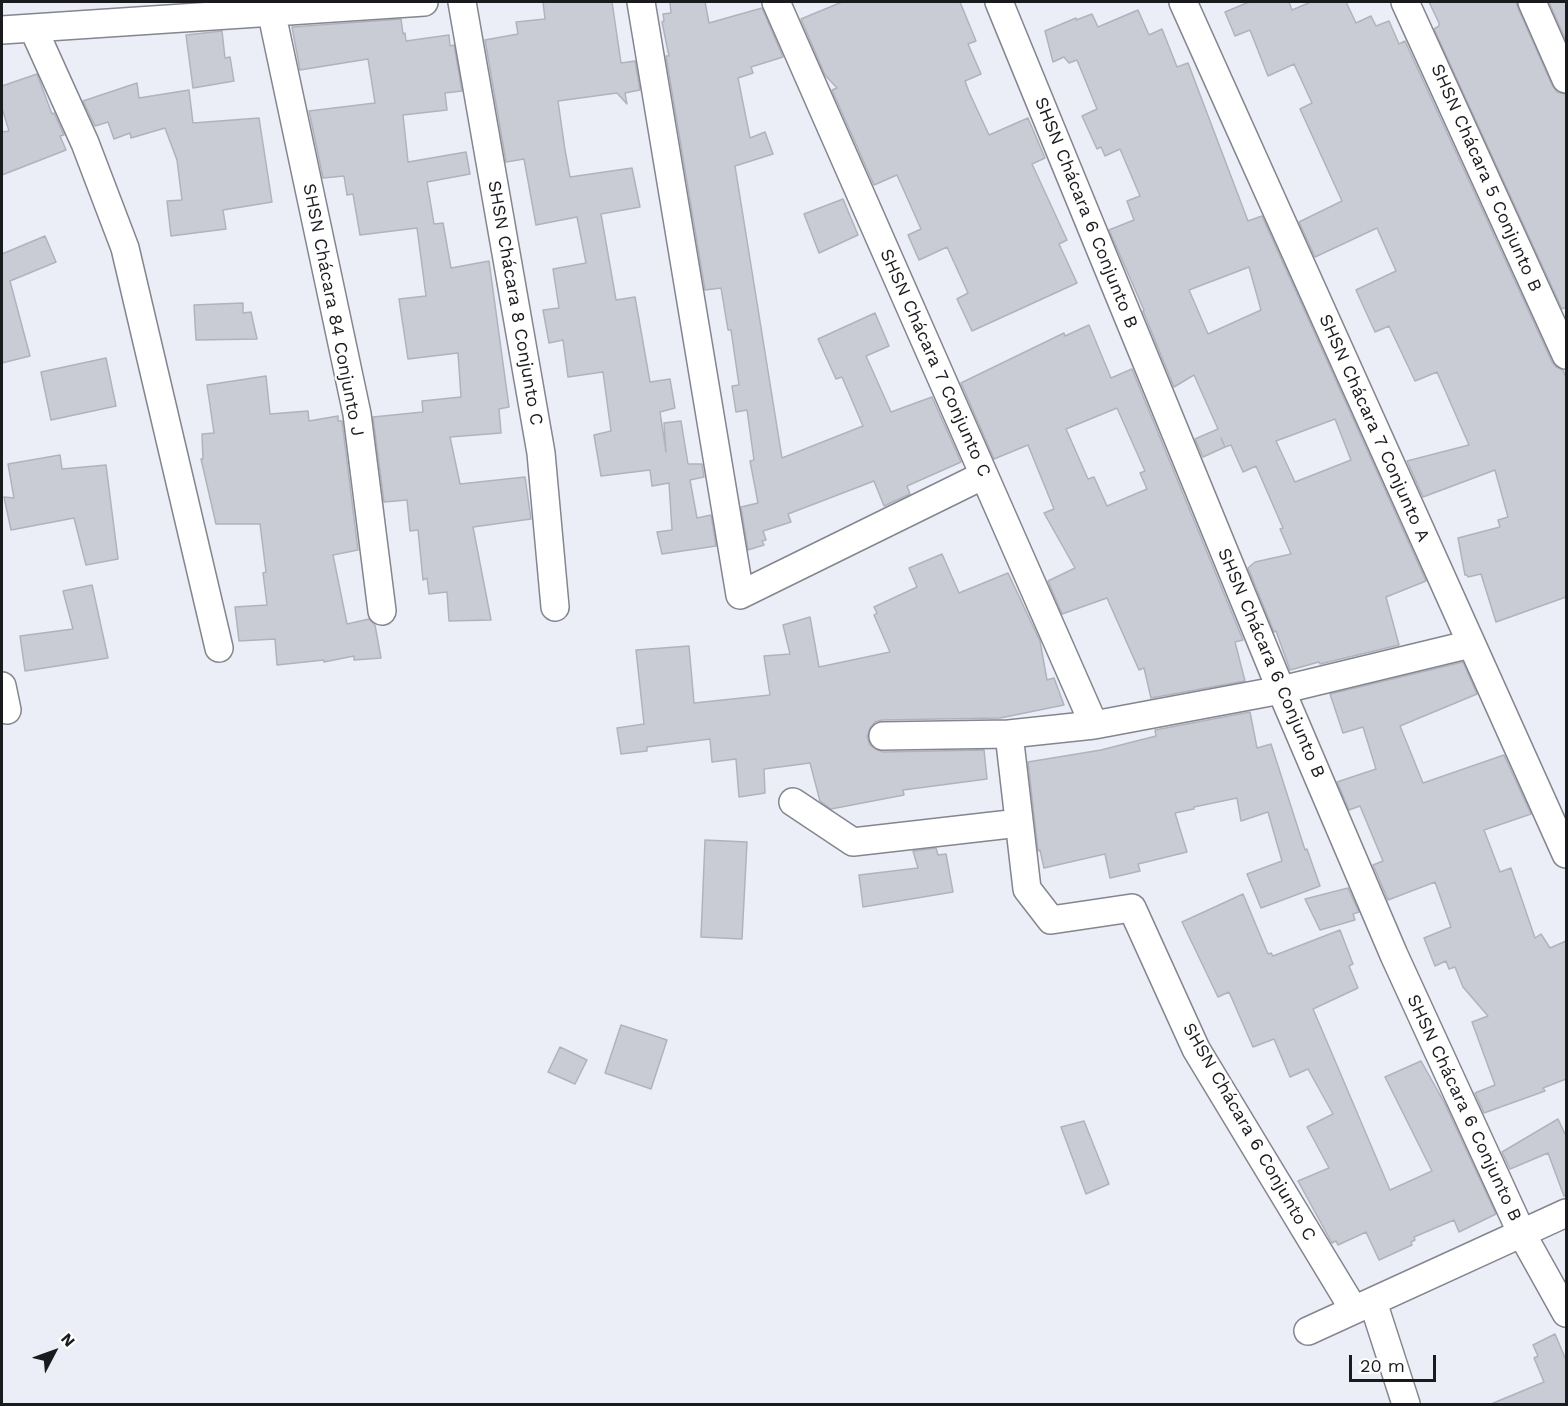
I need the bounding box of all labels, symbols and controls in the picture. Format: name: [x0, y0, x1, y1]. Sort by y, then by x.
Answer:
street label: SHSN Chácara 5 Conjunto B: [1426, 61, 1546, 295]
street label: SHSN Chácara 6 Conjunto B: [1030, 94, 1142, 332]
street label: SHSN Chácara 8 Conjunto C: [483, 179, 547, 427]
street label: SHSN Chácara 84 Conjunto J: [298, 182, 368, 438]
street label: SHSN Chácara 7 Conjunto C: [875, 246, 995, 480]
street label: SHSN Chácara 7 Conjunto A: [1314, 311, 1434, 545]
street label: SHSN Chácara 6 Conjunto B: [1213, 545, 1329, 781]
street label: SHSN Chácara 6 Conjunto B: [1402, 991, 1526, 1225]
street label: SHSN Chácara 6 Conjunto C: [1178, 1019, 1320, 1245]
north arrow: [24, 1322, 84, 1382]
text: N: [57, 1329, 79, 1351]
scale bar: [1352, 1343, 1439, 1381]
text: 20 m: [1360, 1355, 1405, 1376]

